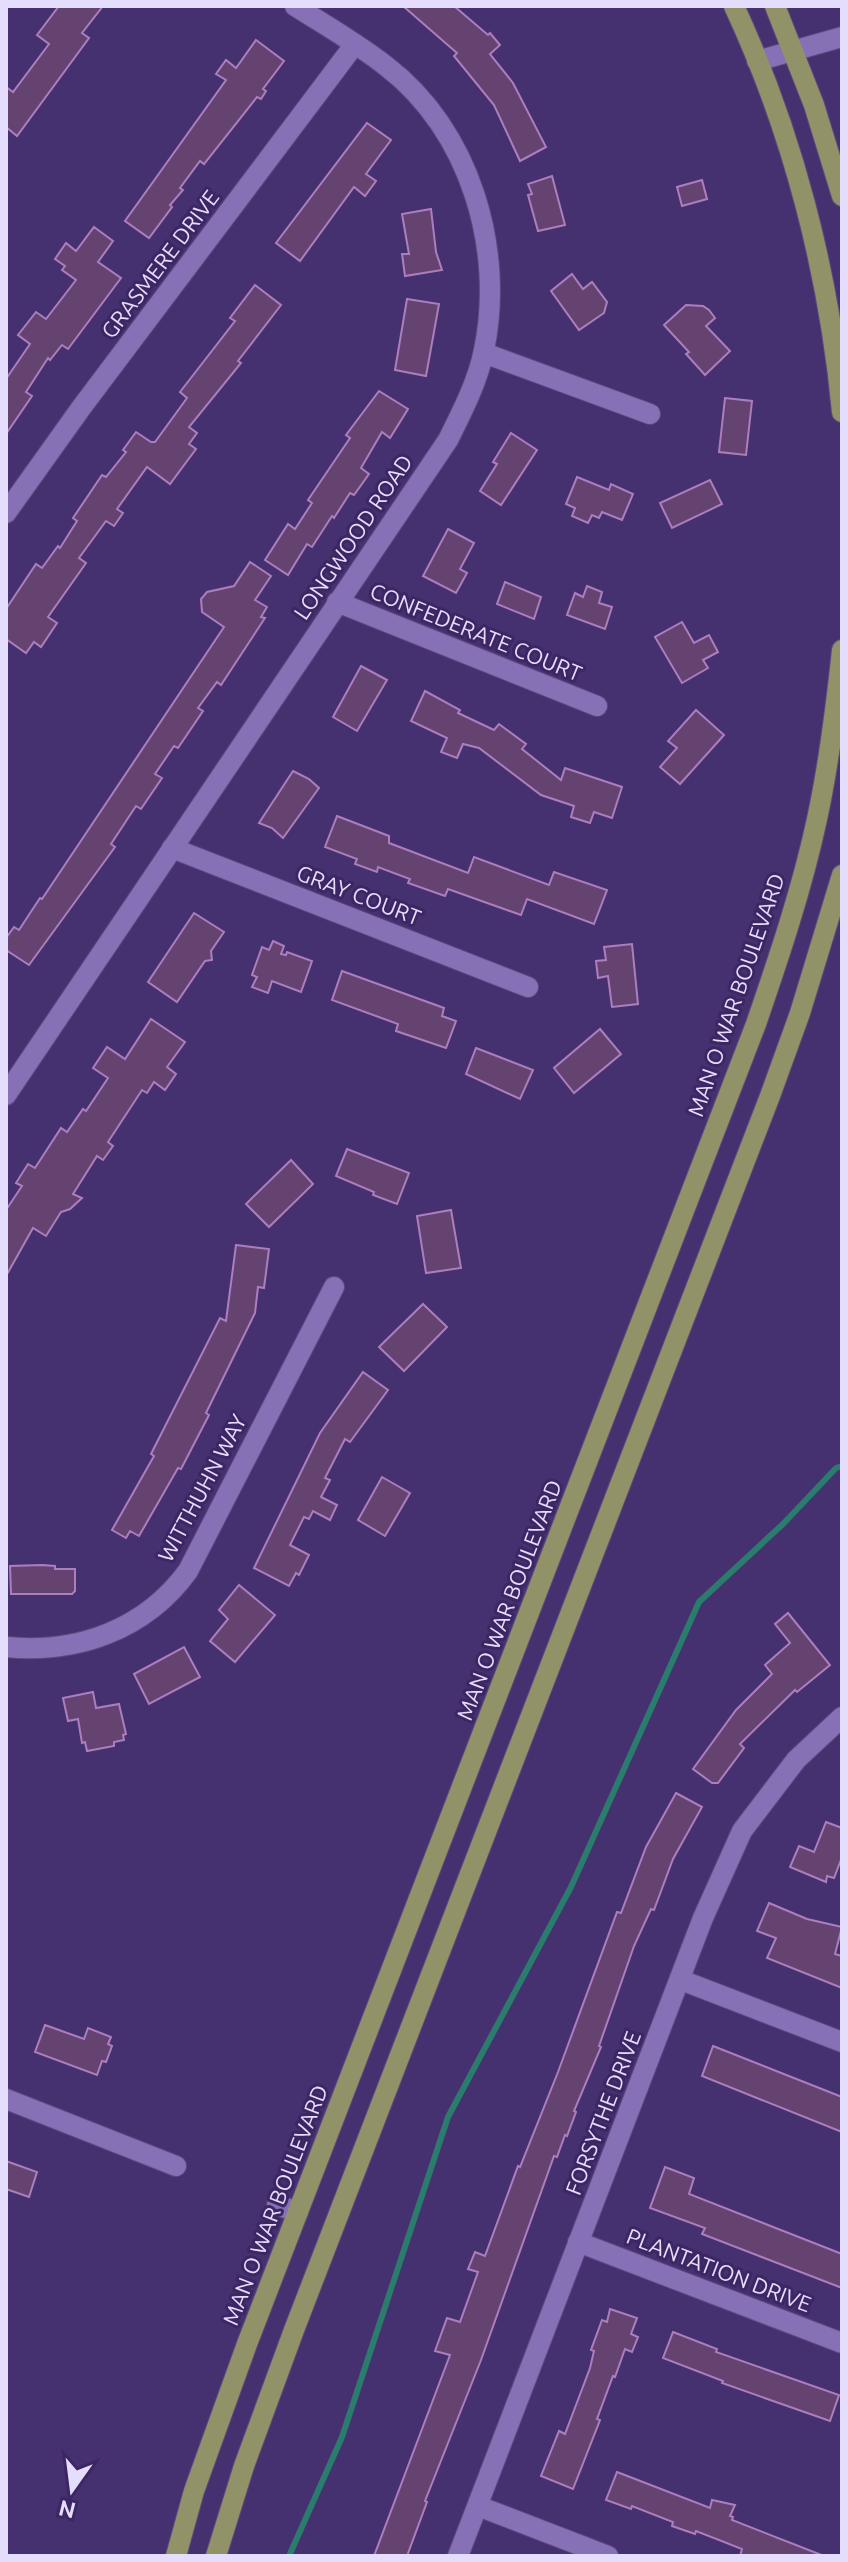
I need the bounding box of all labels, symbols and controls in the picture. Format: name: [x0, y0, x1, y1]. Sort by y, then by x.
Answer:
street label: GRASMERE DRIVE: [96, 185, 223, 343]
street label: LONGWOOD ROAD: [288, 450, 417, 624]
street label: CONFEDERATE COURT: [367, 578, 586, 685]
street label: GRAY COURT: [294, 859, 425, 930]
street label: MAN O WAR BOULEVARD: [682, 870, 789, 1120]
street label: WITTHUHN WAY: [152, 1410, 251, 1566]
street label: MAN O WAR BOULEVARD: [451, 1476, 566, 1724]
street label: FORSYTHE DRIVE: [560, 2027, 645, 2198]
street label: MAN O WAR BOULEVARD: [217, 2081, 332, 2329]
street label: PLANTATION DRIVE: [623, 2223, 815, 2316]
north arrow: [32, 2450, 112, 2530]
text: N: [56, 2496, 78, 2524]

